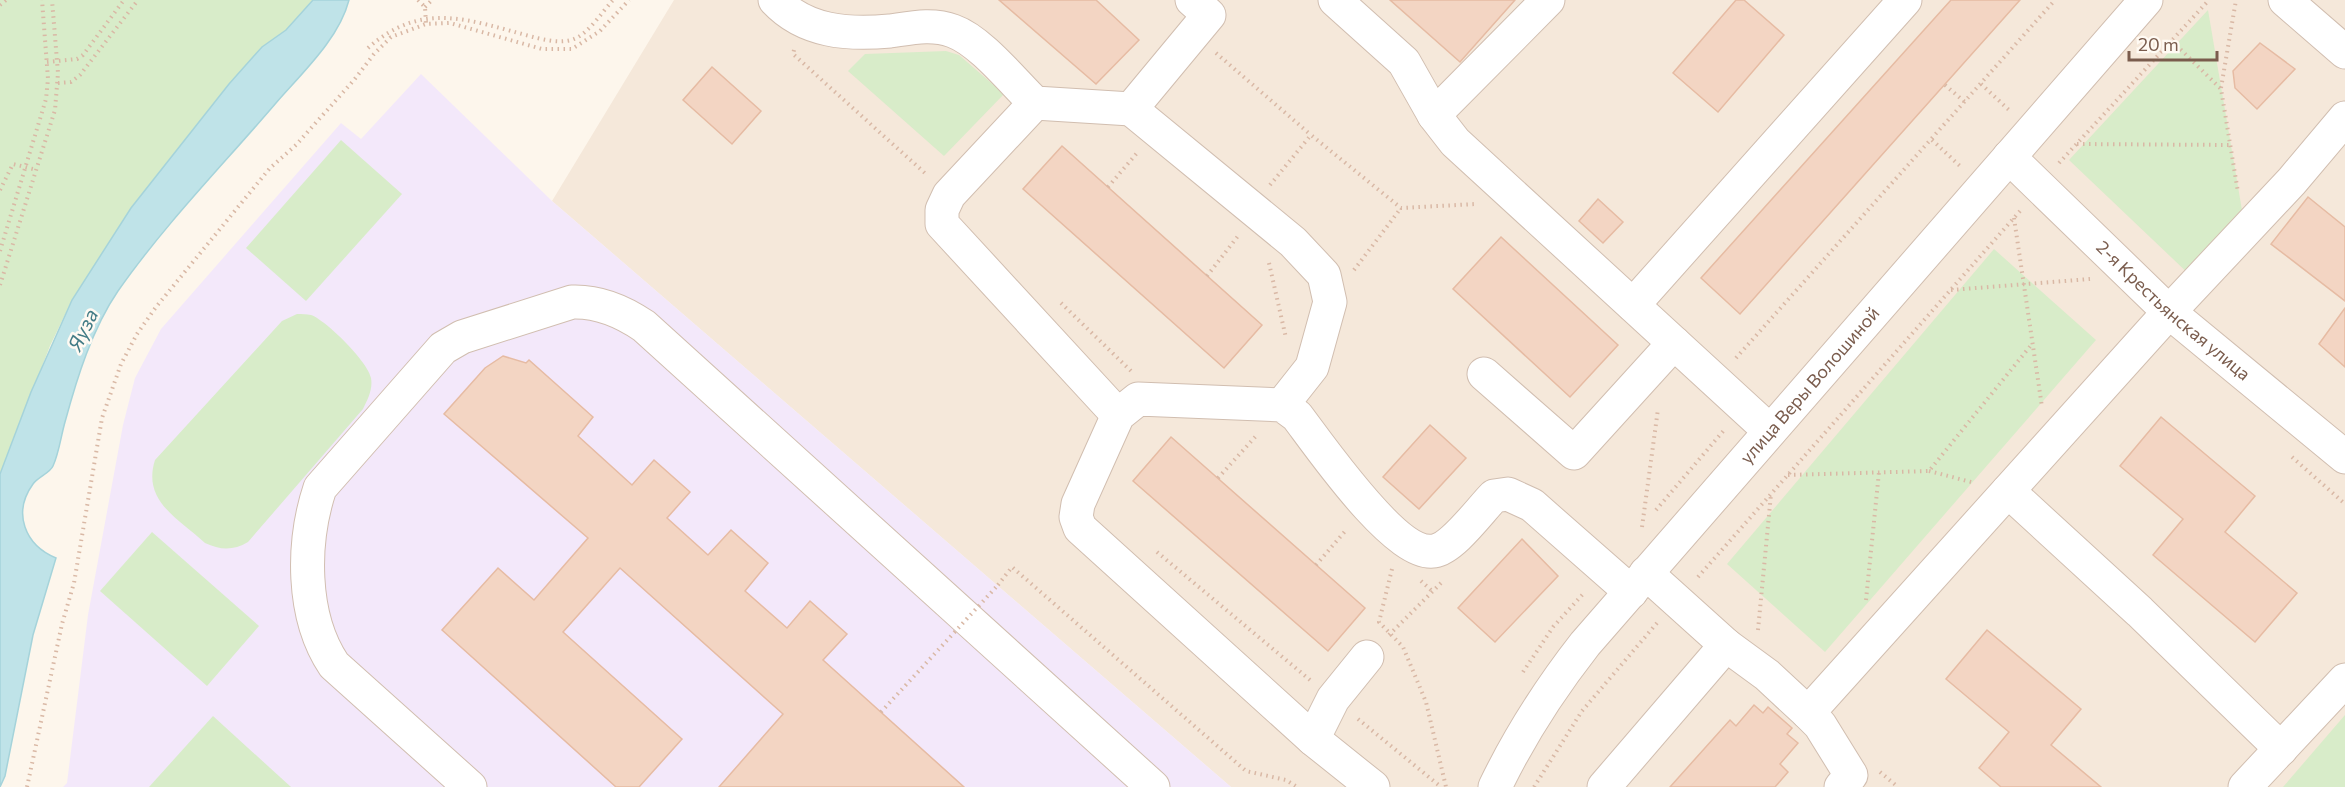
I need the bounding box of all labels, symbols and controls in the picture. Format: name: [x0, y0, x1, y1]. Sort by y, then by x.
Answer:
scale bar: [2129, 24, 2218, 62]
text: 20 m: [2138, 33, 2179, 55]
street label: 2-я Крестьянская улица: [2092, 236, 2255, 384]
street label: улица Веры Волошиной: [1735, 302, 1884, 468]
water label: Яуза: [61, 305, 102, 355]

